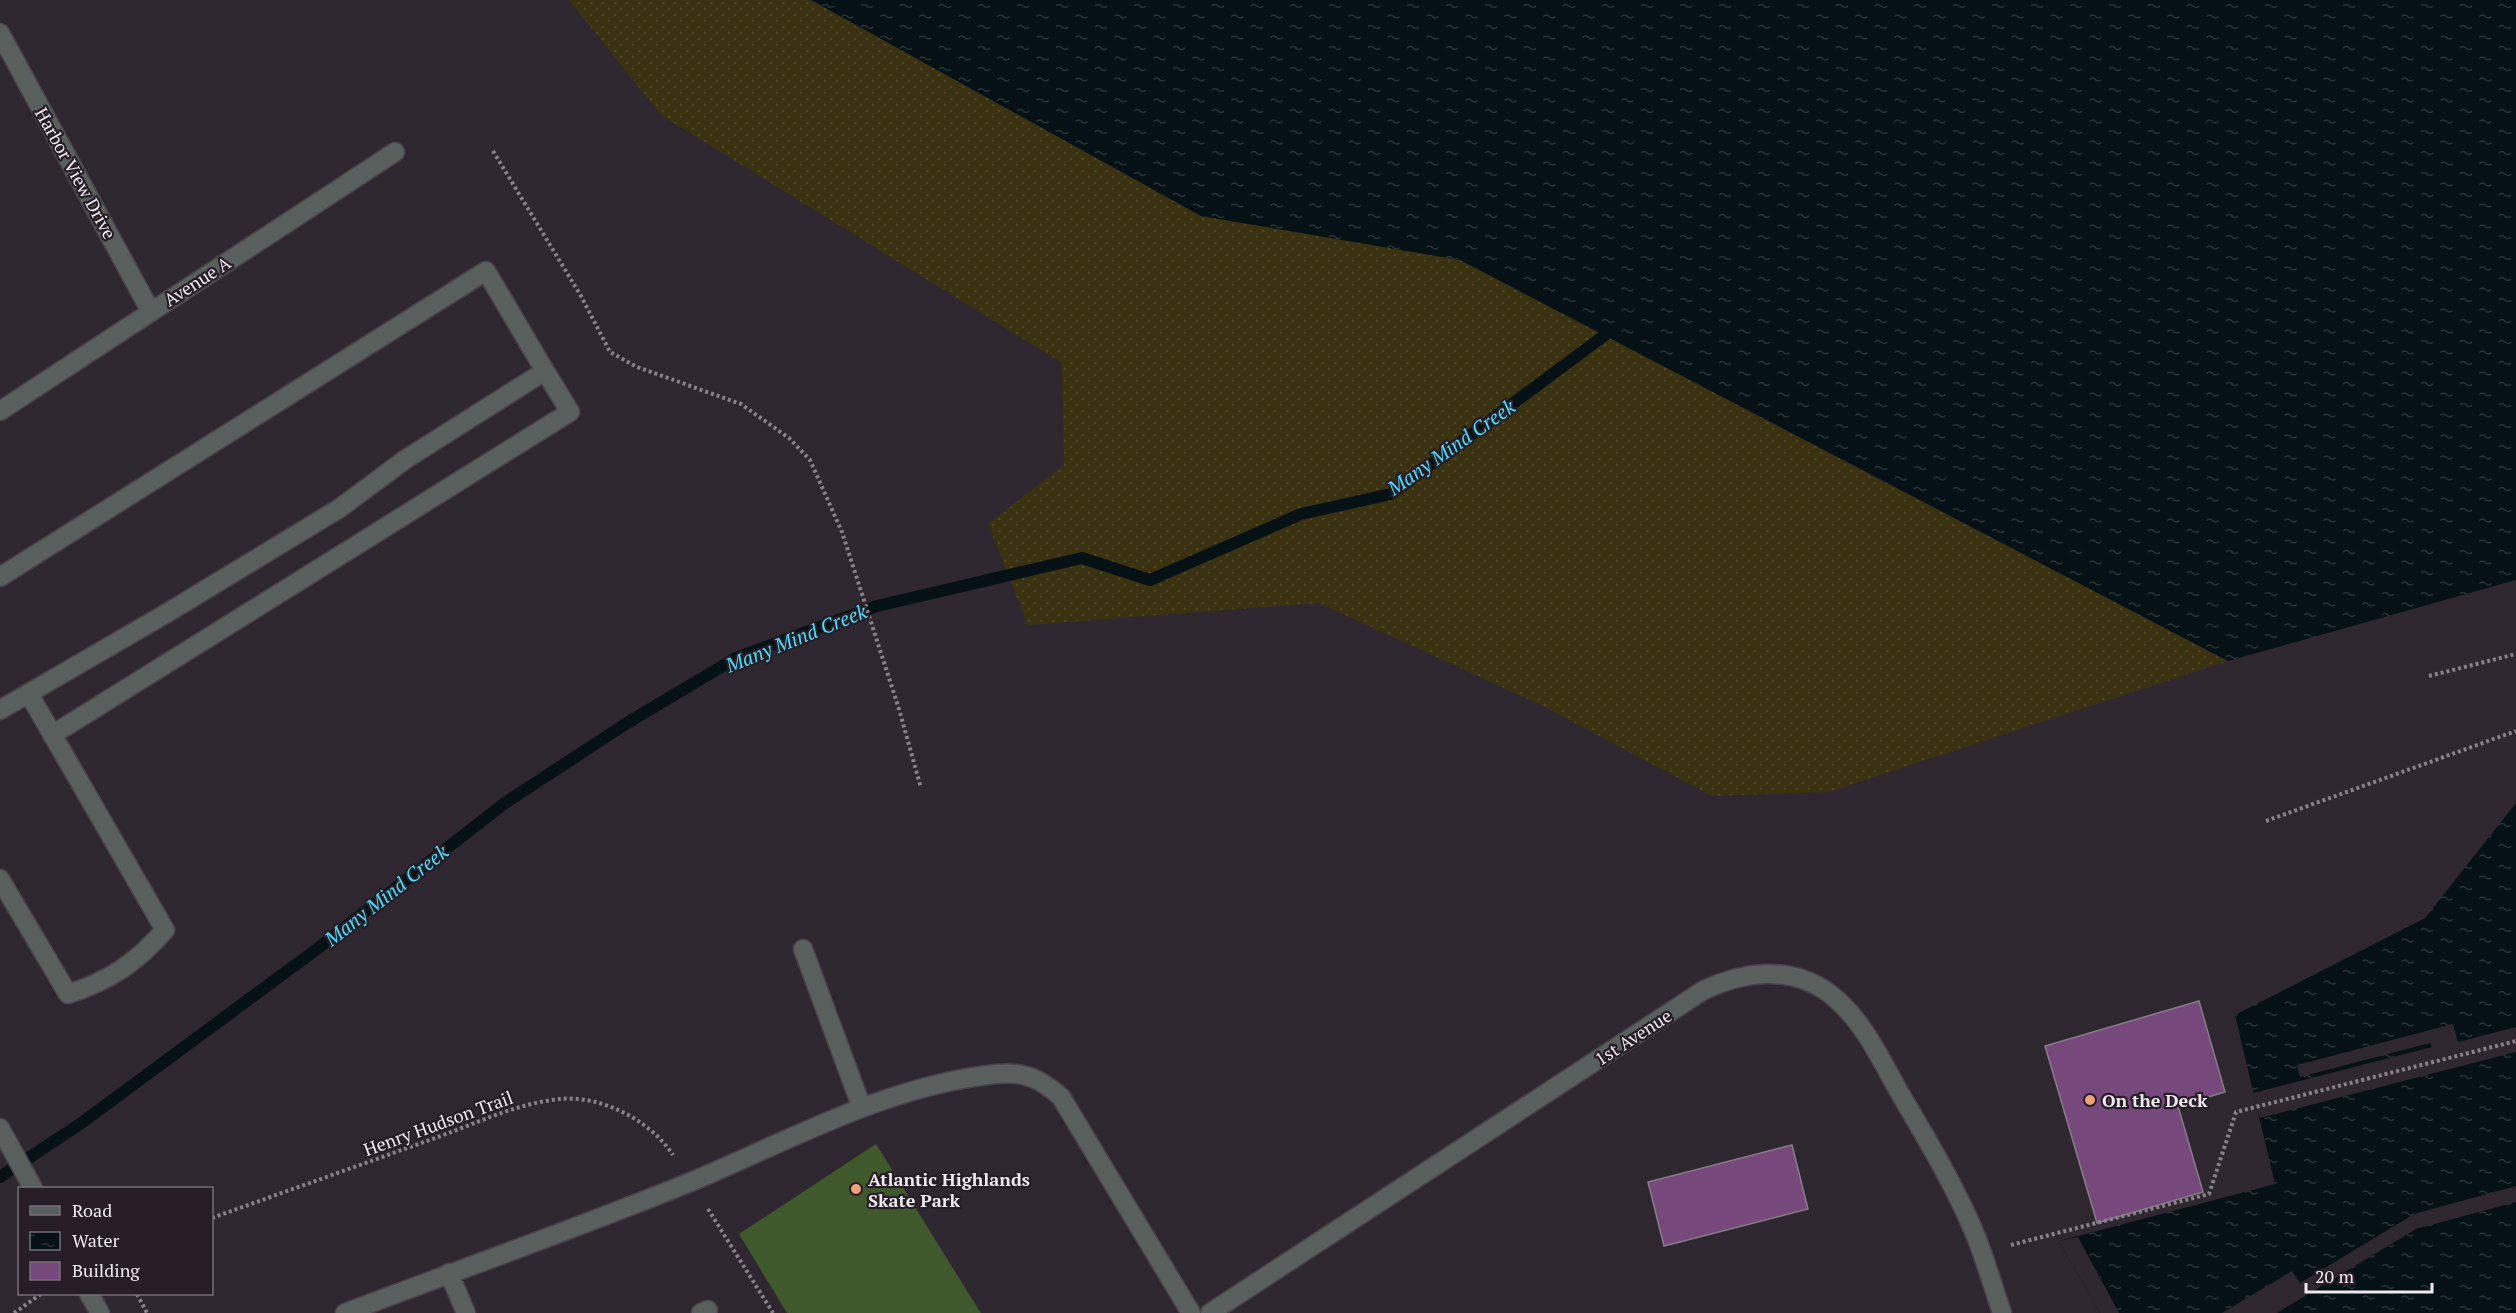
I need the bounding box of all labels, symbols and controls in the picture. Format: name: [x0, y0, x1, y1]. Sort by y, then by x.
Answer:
street label: Harbor View Drive: [30, 103, 122, 243]
street label: Avenue A: [159, 250, 236, 312]
water label: Many Mind Creek: [1381, 393, 1521, 502]
water label: Many Mind Creek: [720, 597, 871, 679]
water label: Many Mind Creek: [318, 838, 454, 953]
street label: 1st Avenue: [1590, 1003, 1676, 1071]
street label: Henry Hudson Trail: [360, 1085, 516, 1161]
place label: On the Deck: [2102, 1088, 2208, 1112]
marker: On the Deck: [2083, 1093, 2097, 1107]
place label: Atlantic Highlands Skate Park: [868, 1167, 1030, 1212]
marker: Atlantic Highlands Skate Park: [849, 1182, 863, 1196]
legend: [18, 1187, 213, 1295]
text: Road: [72, 1198, 112, 1222]
text: Water: [72, 1228, 119, 1252]
scale bar: [2306, 1256, 2432, 1294]
text: Building: [72, 1258, 140, 1282]
text: 20 m: [2315, 1264, 2355, 1288]

